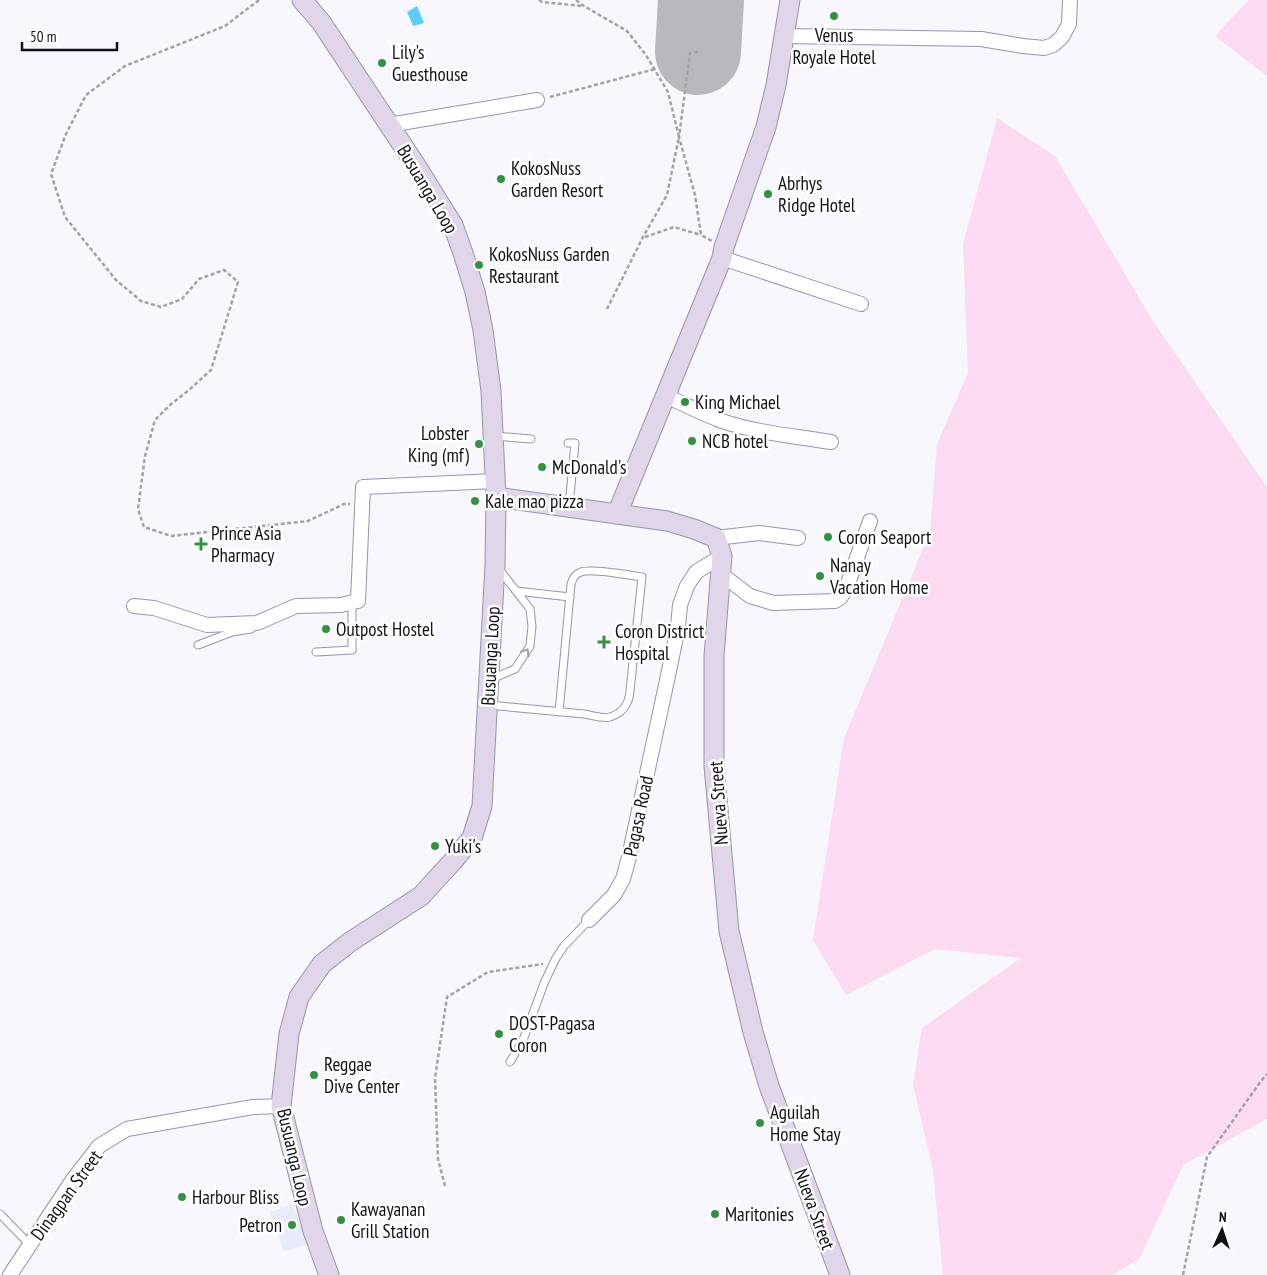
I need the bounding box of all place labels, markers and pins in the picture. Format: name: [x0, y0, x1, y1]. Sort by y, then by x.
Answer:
marker: Venus Royale Hotel: [828, 10, 840, 22]
place label: Venus Royale Hotel: [792, 23, 876, 69]
place label: Lily's Guesthouse: [392, 40, 468, 86]
marker: Lily's Guesthouse: [376, 57, 388, 69]
place label: KokosNuss Garden Resort: [511, 156, 604, 202]
place label: Abrhys Ridge Hotel: [778, 171, 856, 217]
marker: KokosNuss Garden Resort: [495, 173, 507, 185]
marker: Abrhys Ridge Hotel: [762, 188, 774, 200]
place label: KokosNuss Garden Restaurant: [489, 242, 610, 288]
marker: KokosNuss Garden Restaurant: [473, 259, 485, 271]
place label: King Michael: [695, 390, 781, 414]
marker: King Michael: [679, 396, 691, 408]
place label: Lobster King (mf): [408, 421, 470, 467]
place label: NCB hotel: [702, 429, 768, 453]
marker: NCB hotel: [686, 435, 698, 447]
marker: Lobster King (mf): [473, 438, 485, 450]
place label: McDonald's: [552, 455, 627, 479]
marker: McDonald's: [536, 461, 548, 473]
place label: Kale mao pizza: [485, 489, 584, 513]
marker: Kale mao pizza: [469, 495, 481, 507]
place label: Prince Asia Pharmacy: [211, 521, 282, 567]
place label: Coron Seaport: [838, 525, 932, 549]
marker: Coron Seaport: [822, 531, 834, 543]
marker: Prince Asia Pharmacy: [195, 538, 207, 550]
place label: Nanay Vacation Home: [829, 553, 929, 599]
marker: Nanay Vacation Home: [814, 570, 826, 582]
place label: Outpost Hostel: [336, 617, 435, 641]
place label: Coron District Hospital: [615, 619, 705, 665]
marker: Outpost Hostel: [320, 623, 332, 635]
marker: Coron District Hospital: [597, 635, 611, 649]
place label: Yuki's: [445, 834, 481, 858]
marker: Yuki's: [429, 840, 441, 852]
place label: DOST-Pagasa Coron: [509, 1011, 595, 1057]
marker: DOST-Pagasa Coron: [493, 1028, 505, 1040]
place label: Reggae Dive Center: [324, 1052, 401, 1098]
marker: Reggae Dive Center: [308, 1069, 320, 1081]
place label: Aguilah Home Stay: [770, 1100, 842, 1146]
marker: Aguilah Home Stay: [754, 1117, 766, 1129]
place label: Harbour Bliss: [192, 1185, 279, 1209]
marker: Harbour Bliss: [176, 1191, 188, 1203]
place label: Kawayanan Grill Station: [351, 1197, 429, 1243]
place label: Maritonies: [725, 1202, 794, 1226]
marker: Maritonies: [709, 1208, 721, 1220]
place label: Petron: [239, 1213, 282, 1237]
marker: Kawayanan Grill Station: [335, 1214, 347, 1226]
marker: Petron: [286, 1219, 298, 1231]

